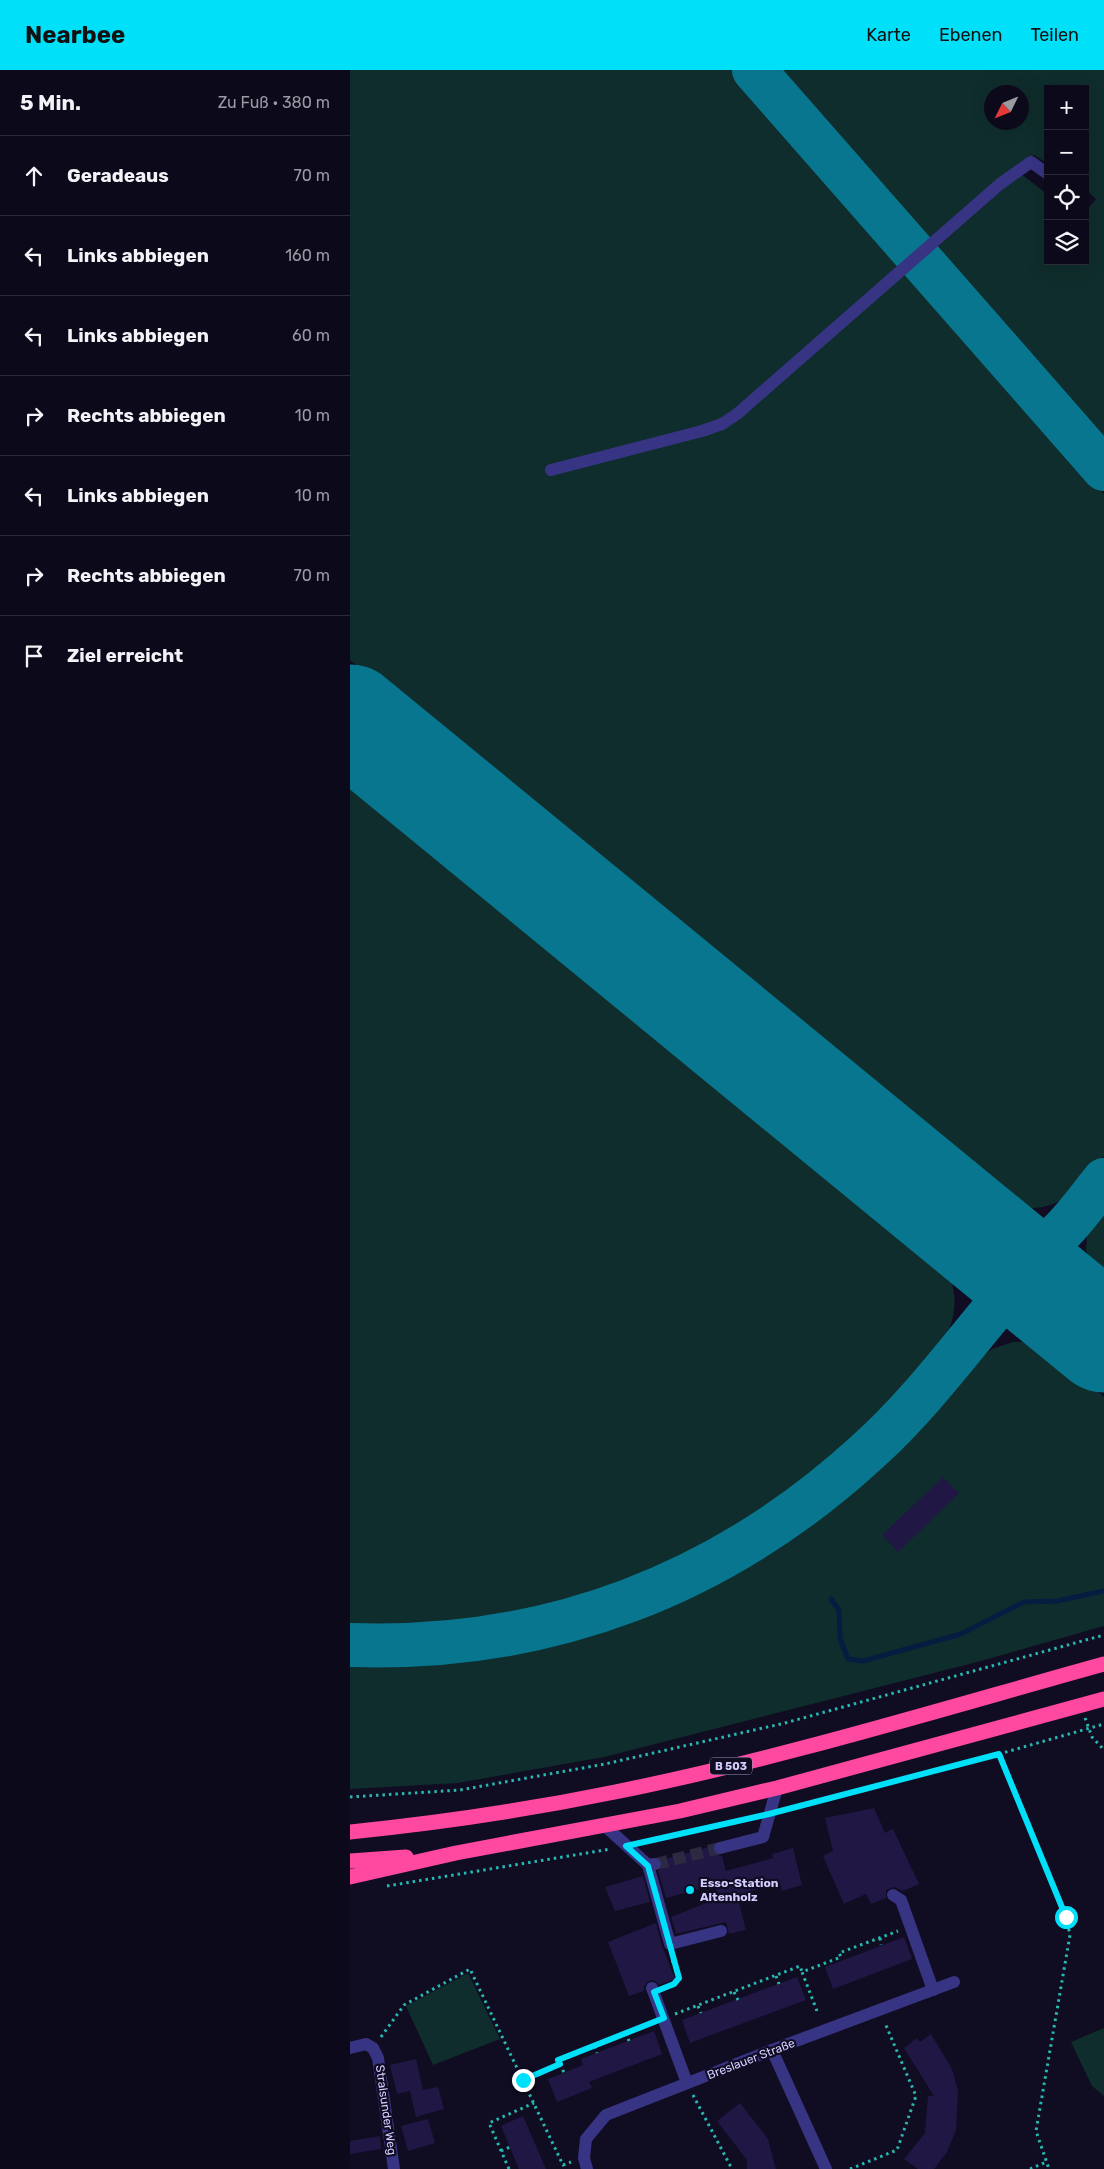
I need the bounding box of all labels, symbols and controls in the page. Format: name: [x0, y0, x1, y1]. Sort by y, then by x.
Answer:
text: Nearbee: [25, 21, 125, 49]
text: Karte: [866, 24, 911, 46]
text: Ebenen: [939, 24, 1003, 46]
text: Teilen: [1031, 24, 1079, 46]
north arrow: [984, 85, 1029, 130]
map controls: [1044, 85, 1089, 265]
button: +: [1044, 85, 1089, 130]
text: 5 Min.: [20, 90, 81, 115]
text: Zu Fuß · 380 m: [218, 93, 330, 112]
button: −: [1044, 130, 1089, 175]
icon: ahead: [20, 162, 48, 190]
text: Geradeaus: [67, 164, 169, 187]
text: 70 m: [293, 166, 330, 185]
button: locate: [1044, 175, 1089, 220]
button: layers: [1044, 220, 1089, 265]
icon: left: [20, 242, 48, 270]
text: Links abbiegen: [67, 244, 209, 267]
text: 160 m: [285, 246, 330, 265]
icon: left: [20, 322, 48, 350]
text: Links abbiegen: [67, 324, 209, 347]
text: 60 m: [292, 326, 330, 345]
icon: right: [20, 402, 48, 430]
text: Rechts abbiegen: [67, 404, 226, 427]
text: 10 m: [295, 406, 330, 425]
icon: left: [20, 482, 48, 510]
text: Links abbiegen: [67, 484, 209, 507]
text: 10 m: [295, 486, 330, 505]
icon: right: [20, 562, 48, 590]
text: Rechts abbiegen: [67, 564, 226, 587]
text: 70 m: [293, 566, 330, 585]
icon: arrive: [20, 642, 48, 670]
text: Ziel erreicht: [67, 644, 183, 667]
road number: B 503: [710, 1758, 752, 1774]
place label: Esso-Station Altenholz: [700, 1876, 779, 1904]
marker: Esso-Station Altenholz: [684, 1884, 696, 1896]
route start: [1055, 1906, 1078, 1929]
street label: Breslauer Straße: [705, 2036, 797, 2082]
street label: Stralsunder Weg: [373, 2064, 399, 2156]
route end: [512, 2069, 535, 2092]

